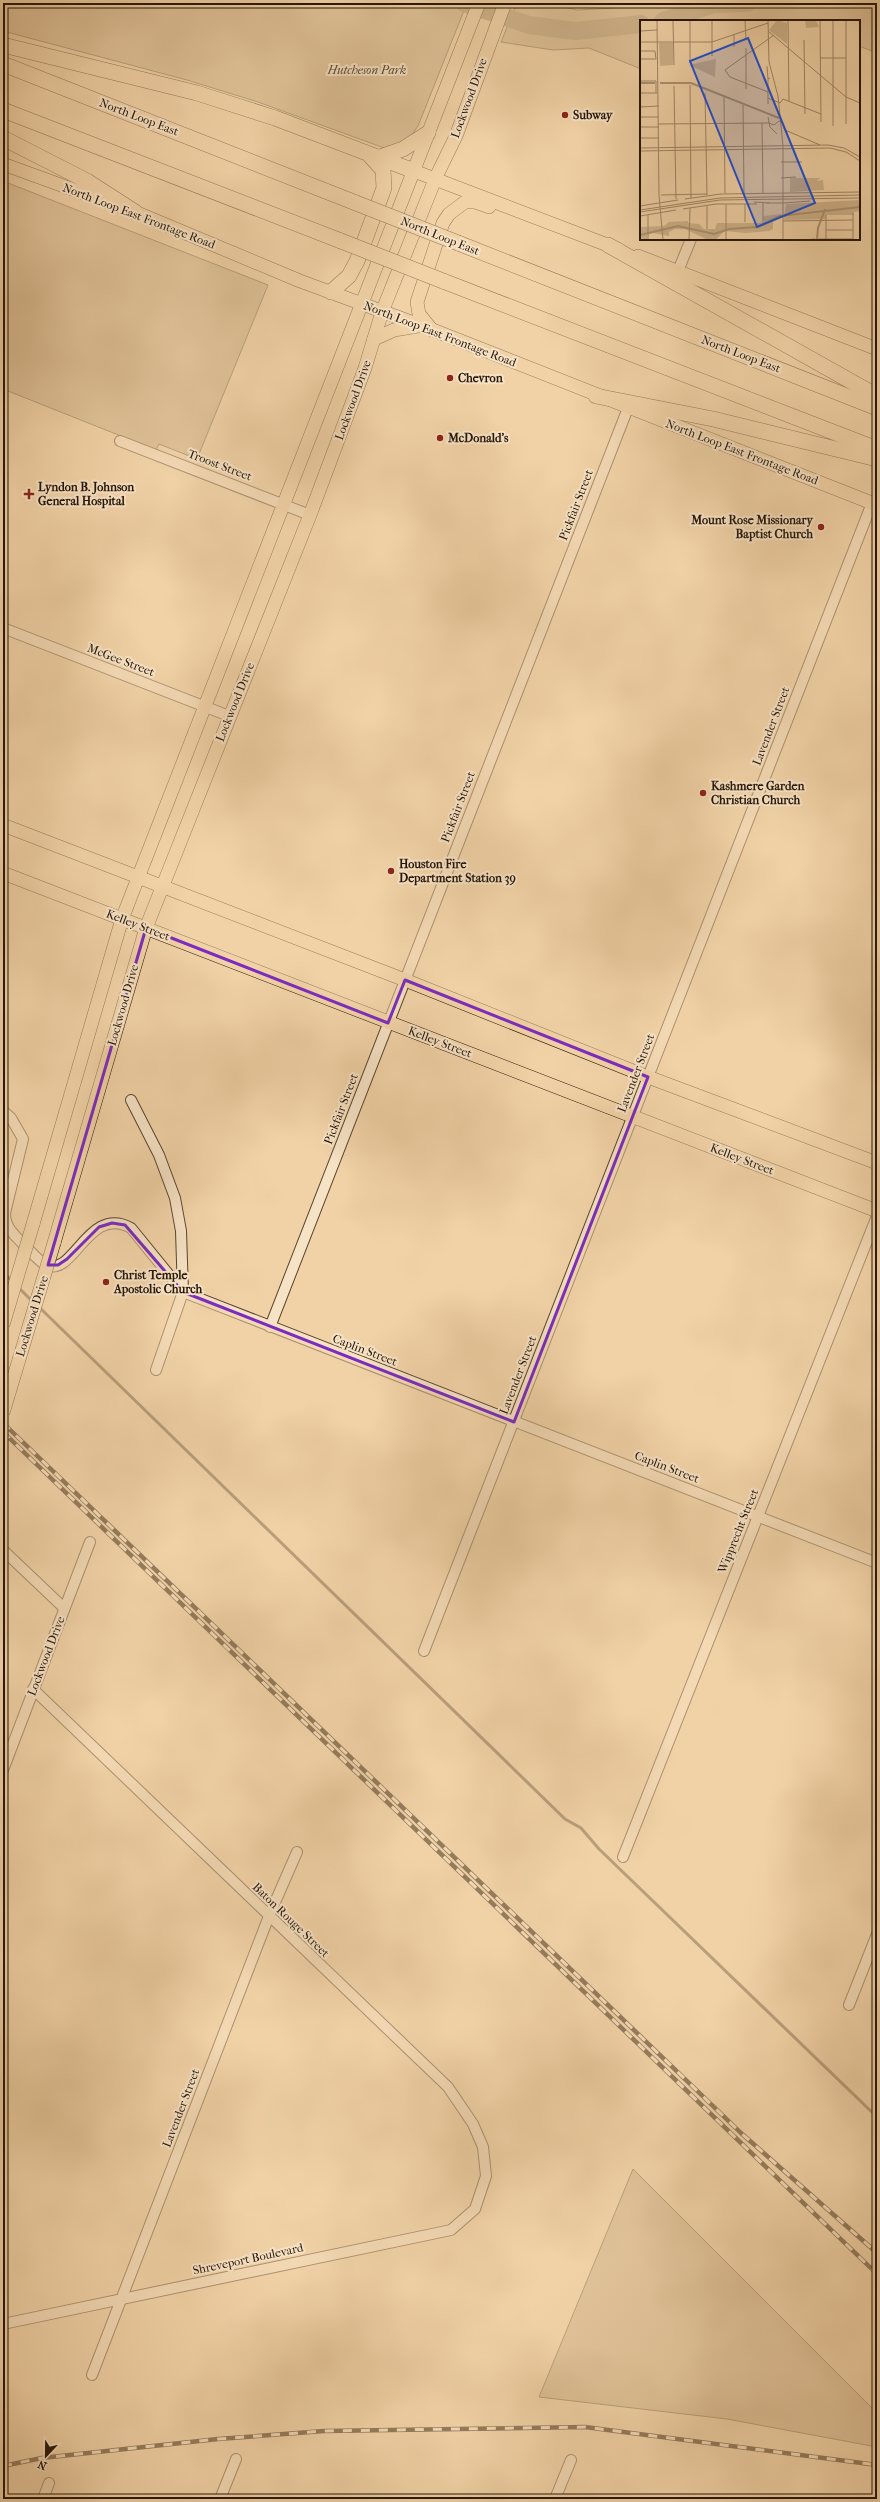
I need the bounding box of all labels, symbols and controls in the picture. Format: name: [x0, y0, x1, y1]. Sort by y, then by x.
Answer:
inset map: [640, 20, 860, 240]
street label: Lockwood Drive: [448, 56, 490, 140]
park label: Hutcheson Park: [327, 63, 406, 77]
street label: North Loop East: [97, 95, 181, 139]
place label: Subway: [573, 108, 613, 123]
marker: Subway: [560, 110, 570, 120]
street label: North Loop East Frontage Road: [61, 180, 218, 252]
street label: North Loop East: [399, 214, 482, 258]
street label: North Loop East Frontage Road: [362, 298, 519, 370]
street label: North Loop East: [699, 332, 783, 376]
street label: Lockwood Drive: [332, 358, 374, 442]
place label: Chevron: [458, 371, 504, 385]
marker: Chevron: [445, 373, 455, 383]
street label: North Loop East Frontage Road: [664, 416, 821, 488]
place label: McDonald's: [447, 431, 509, 445]
marker: McDonald's: [435, 433, 445, 443]
street label: Troost Street: [186, 446, 255, 484]
street label: Pickfair Street: [556, 467, 596, 542]
place label: Lyndon B. Johnson General Hospital: [38, 480, 135, 509]
marker: Lyndon B. Johnson General Hospital: [23, 488, 35, 500]
place label: Mount Rose Missionary Baptist Church: [690, 513, 814, 542]
marker: Mount Rose Missionary Baptist Church: [816, 522, 826, 532]
street label: McGee Street: [85, 641, 157, 679]
street label: Lockwood Drive: [213, 660, 257, 744]
street label: Lavender Street: [750, 684, 793, 767]
street label: Pickfair Street: [438, 769, 478, 844]
place label: Kashmere Garden Christian Church: [711, 779, 805, 807]
marker: Kashmere Garden Christian Church: [698, 788, 708, 798]
place label: Houston Fire Department Station 39: [399, 857, 516, 886]
marker: Houston Fire Department Station 39: [386, 866, 396, 876]
street label: Kelley Street: [104, 906, 173, 944]
street label: Lockwood Drive: [105, 963, 141, 1047]
street label: Kelley Street: [406, 1023, 475, 1061]
street label: Lavender Street: [615, 1031, 658, 1114]
street label: Pickfair Street: [321, 1071, 361, 1146]
street label: Kelley Street: [708, 1140, 777, 1178]
place label: Christ Temple Apostolic Church: [113, 1268, 202, 1297]
street label: Lockwood Drive: [13, 1274, 51, 1358]
marker: Christ Temple Apostolic Church: [101, 1277, 111, 1287]
street label: Caplin Street: [331, 1331, 400, 1369]
street label: Lavender Street: [497, 1333, 540, 1416]
street label: Caplin Street: [633, 1448, 702, 1486]
street label: Wipprecht Street: [714, 1486, 762, 1576]
street label: Lockwood Drive: [24, 1614, 68, 1698]
street label: Baton Rouge Street: [250, 1880, 333, 1961]
street label: Lavender Street: [160, 2066, 203, 2149]
street label: Shreveport Boulevard: [191, 2240, 305, 2278]
north arrow: [26, 2436, 66, 2476]
text: N: [36, 2457, 49, 2472]

